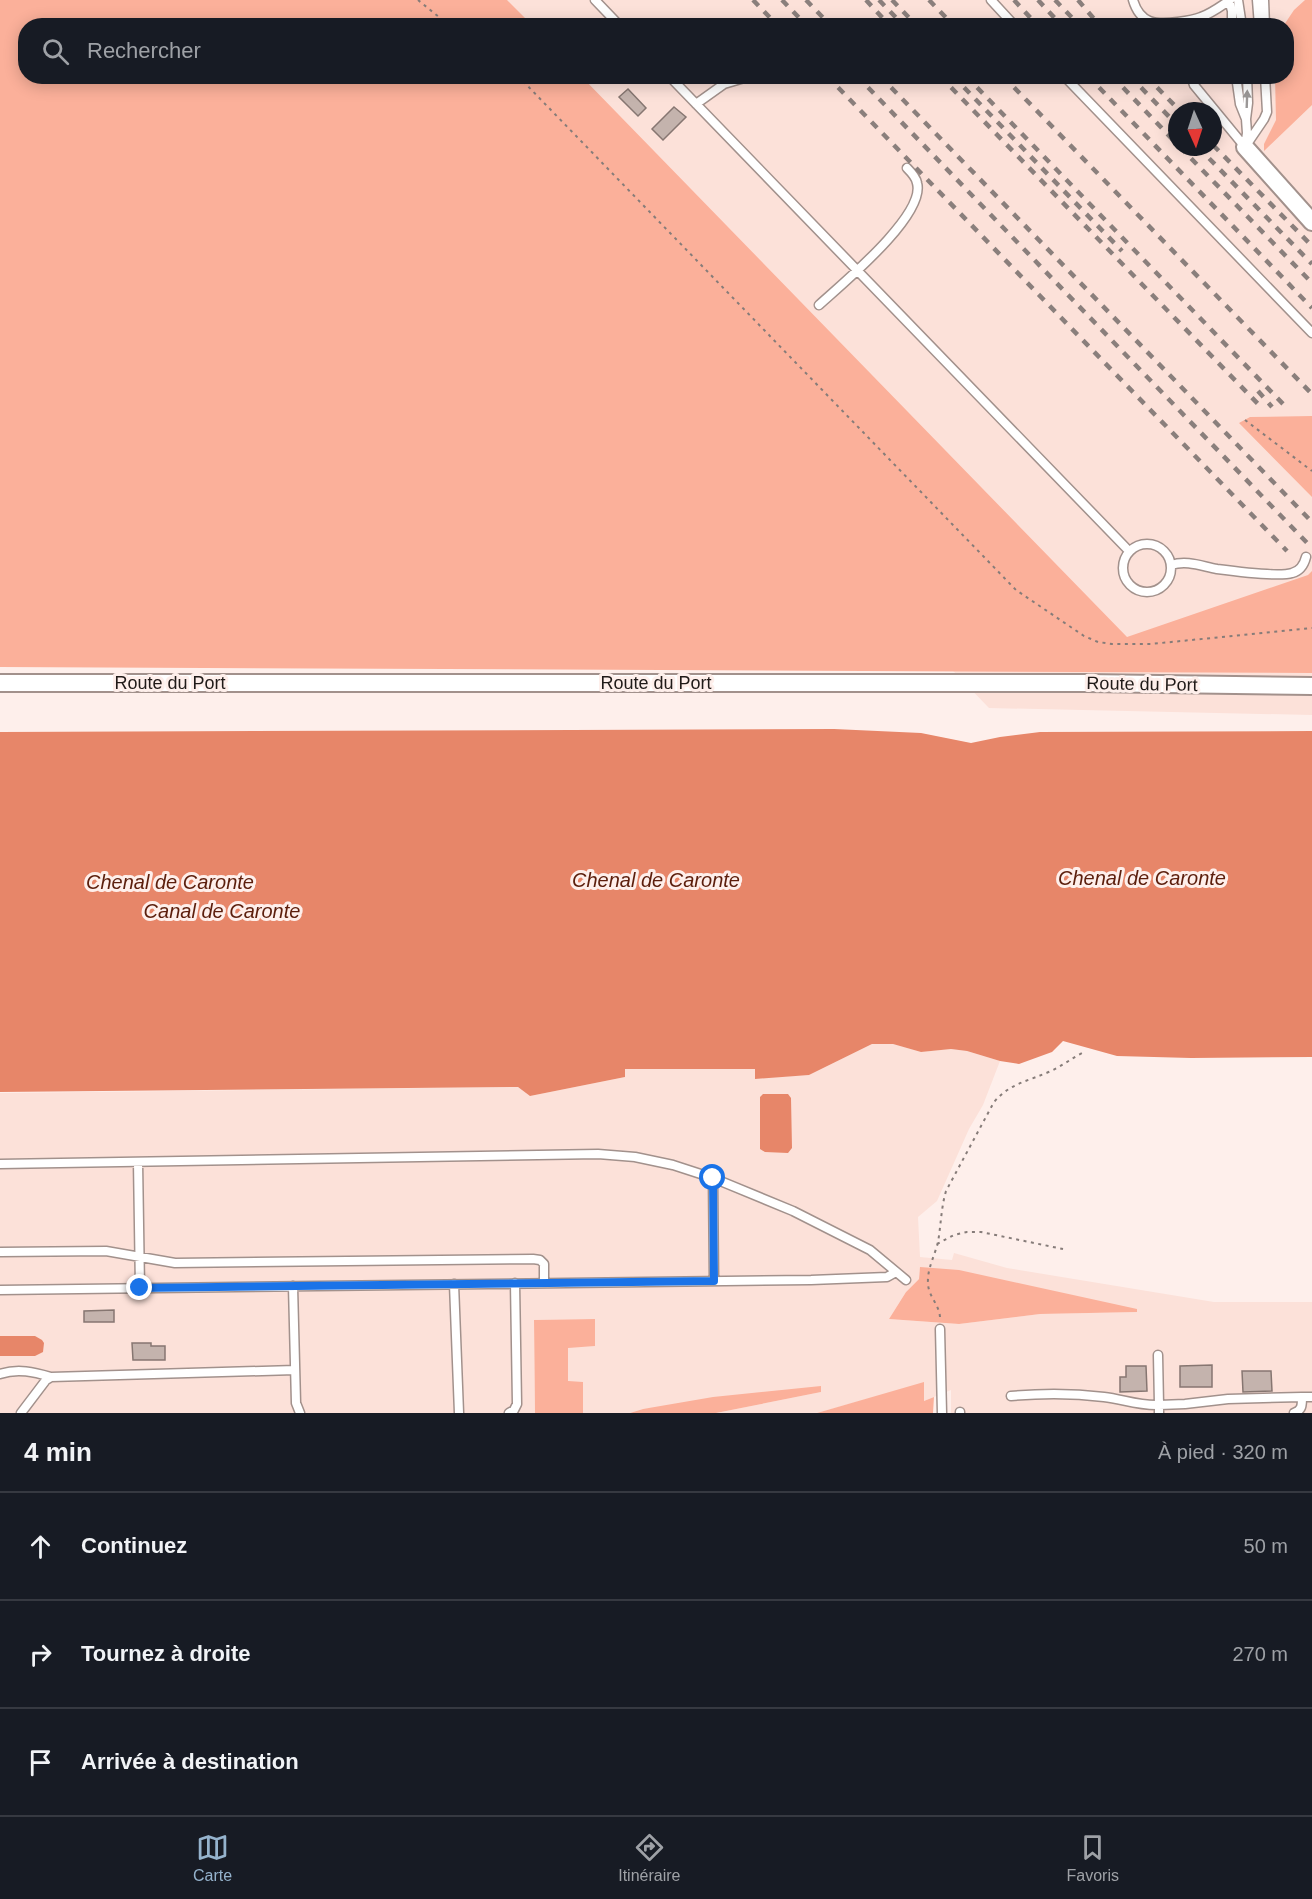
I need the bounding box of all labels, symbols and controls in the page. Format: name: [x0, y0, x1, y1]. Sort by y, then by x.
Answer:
search box: [18, 18, 1294, 84]
icon: search: [39, 35, 72, 68]
text: Rechercher: [87, 38, 201, 63]
one-way arrow: [1243, 90, 1252, 109]
north arrow: [1168, 102, 1222, 156]
street label: Route du Port: [114, 673, 226, 693]
street label: Route du Port: [600, 673, 712, 693]
street label: Route du Port: [1086, 673, 1198, 695]
water label: Chenal de Caronte: [1058, 867, 1226, 889]
water label: Chenal de Caronte: [572, 869, 740, 891]
water label: Chenal de Caronte: [86, 871, 254, 893]
water label: Canal de Caronte: [144, 900, 300, 922]
route start: [699, 1164, 725, 1190]
route end: [126, 1274, 152, 1300]
text: 4 min: [24, 1437, 92, 1467]
text: À pied · 320 m: [1158, 1441, 1288, 1463]
icon: ahead: [24, 1530, 57, 1563]
text: Continuez: [81, 1533, 187, 1558]
text: 50 m: [1244, 1535, 1288, 1557]
icon: right: [24, 1638, 57, 1671]
text: Tournez à droite: [81, 1641, 251, 1666]
text: 270 m: [1232, 1643, 1288, 1665]
icon: arrive: [24, 1746, 57, 1779]
text: Arrivée à destination: [81, 1749, 299, 1774]
tab: Carte: [193, 1831, 232, 1885]
tab: Itinéraire: [618, 1831, 680, 1885]
tab: Favoris: [1066, 1831, 1119, 1885]

